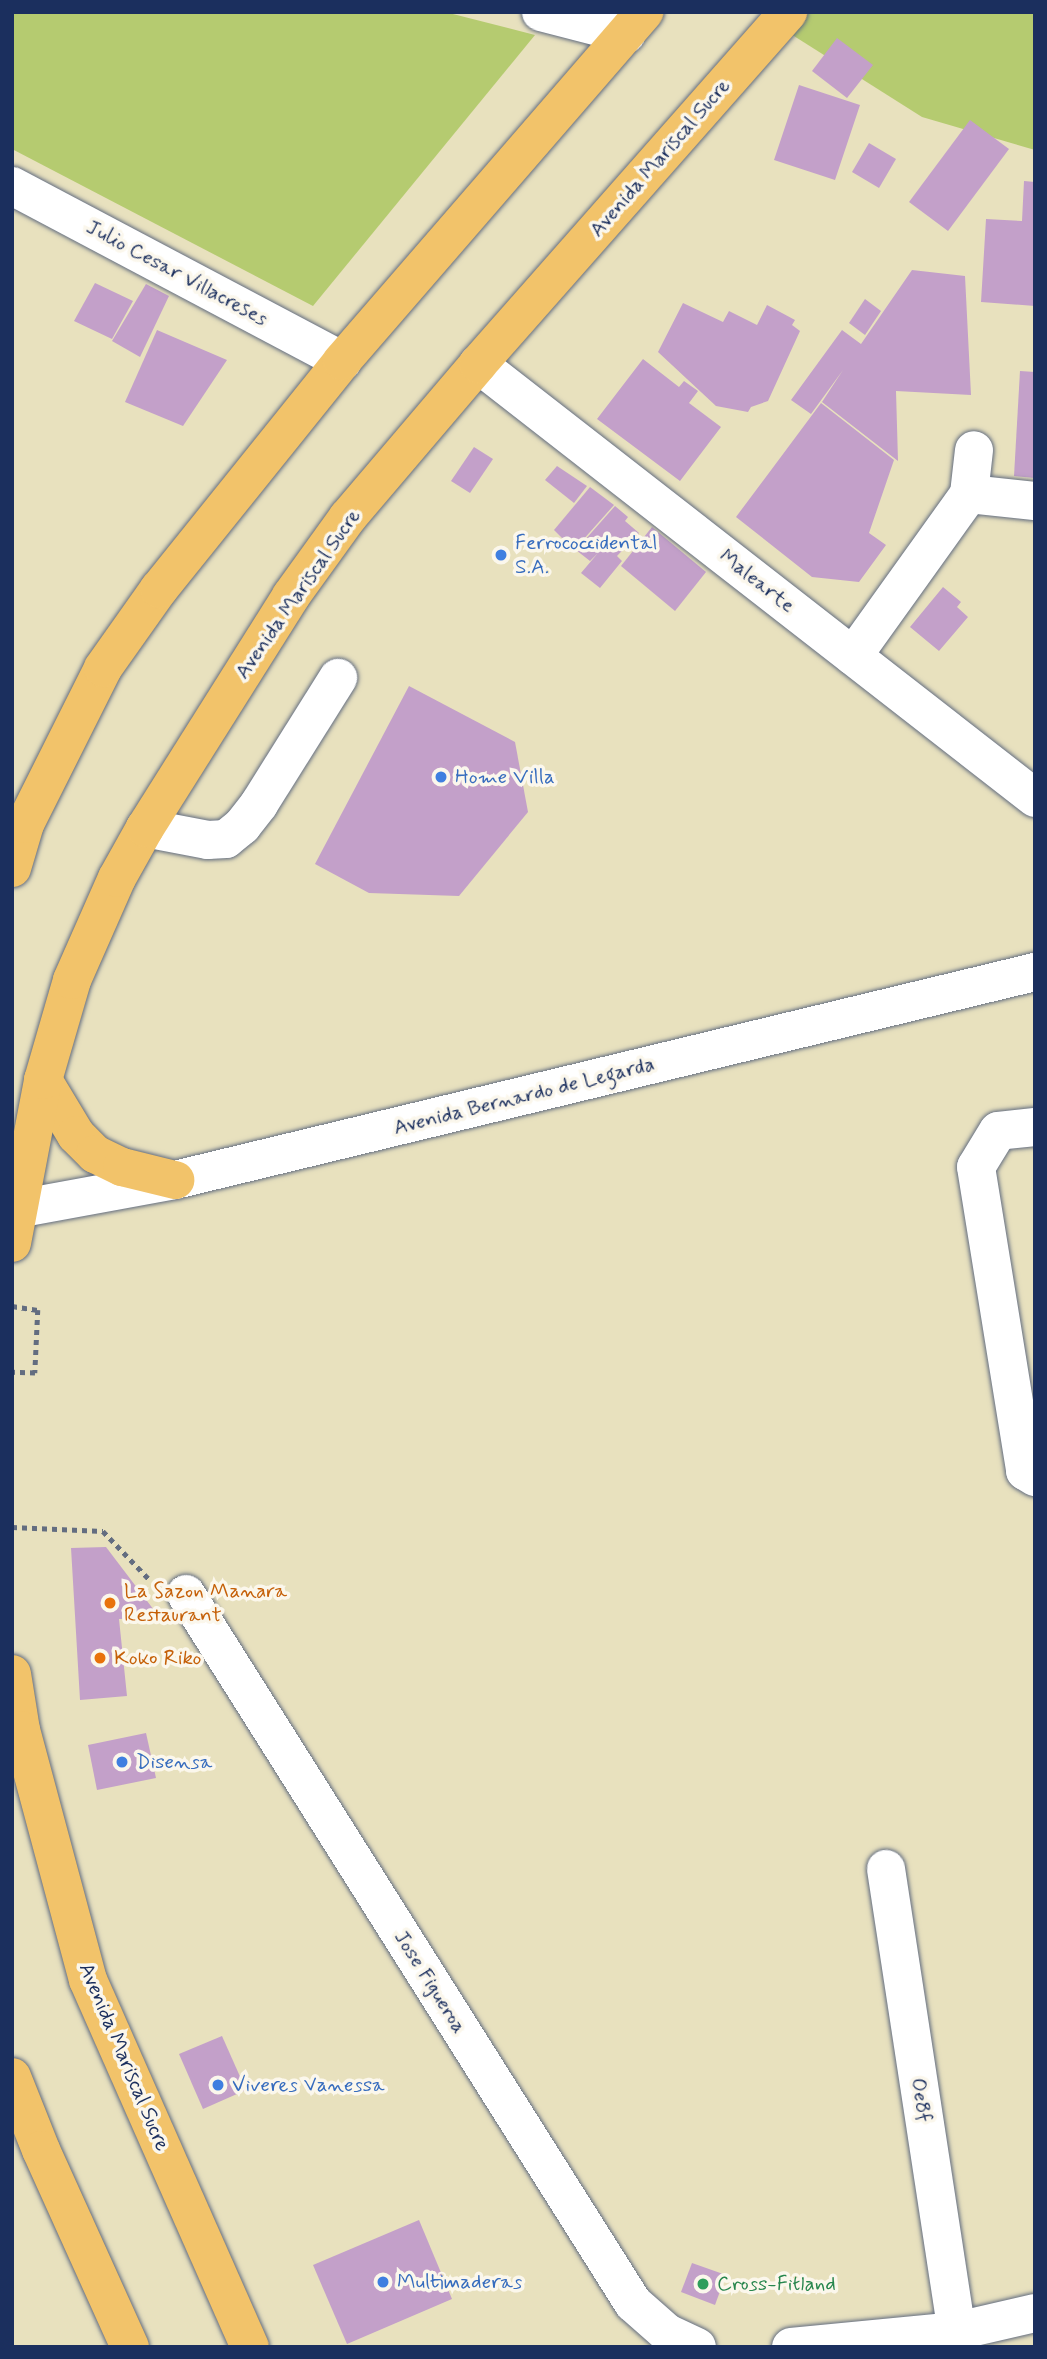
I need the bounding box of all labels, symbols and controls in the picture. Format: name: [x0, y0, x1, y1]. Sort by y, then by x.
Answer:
street label: Avenida Mariscal Sucre: [582, 71, 738, 245]
street label: Julio Cesar Villacreses: [83, 215, 271, 331]
street label: Avenida Mariscal Sucre: [228, 501, 368, 687]
place label: Ferrococcidental S.A.: [515, 530, 658, 580]
street label: Malearte: [714, 544, 800, 618]
marker: Ferrococcidental S.A.: [493, 547, 509, 563]
place label: Home Villa: [455, 764, 551, 790]
marker: Home Villa: [433, 769, 449, 785]
street label: Avenida Bernardo de Legarda: [391, 1051, 657, 1141]
place label: La Sazon Manara Restaurant: [124, 1578, 290, 1628]
marker: La Sazon Manara Restaurant: [102, 1595, 118, 1611]
place label: Koko Riko: [114, 1645, 200, 1671]
marker: Koko Riko: [92, 1650, 108, 1666]
place label: Disensa: [136, 1749, 212, 1775]
marker: Disensa: [114, 1754, 130, 1770]
street label: Jose Figueroa: [389, 1927, 471, 2037]
street label: Avenida Mariscal Sucre: [72, 1956, 176, 2158]
place label: Viveres Vanessa: [232, 2072, 378, 2098]
street label: Oe8f: [905, 2076, 937, 2124]
marker: Viveres Vanessa: [210, 2077, 226, 2093]
place label: Multimaderas: [397, 2269, 522, 2295]
place label: Cross-Fitland: [717, 2271, 836, 2297]
marker: Multimaderas: [375, 2274, 391, 2290]
marker: Cross-Fitland: [695, 2276, 711, 2292]

